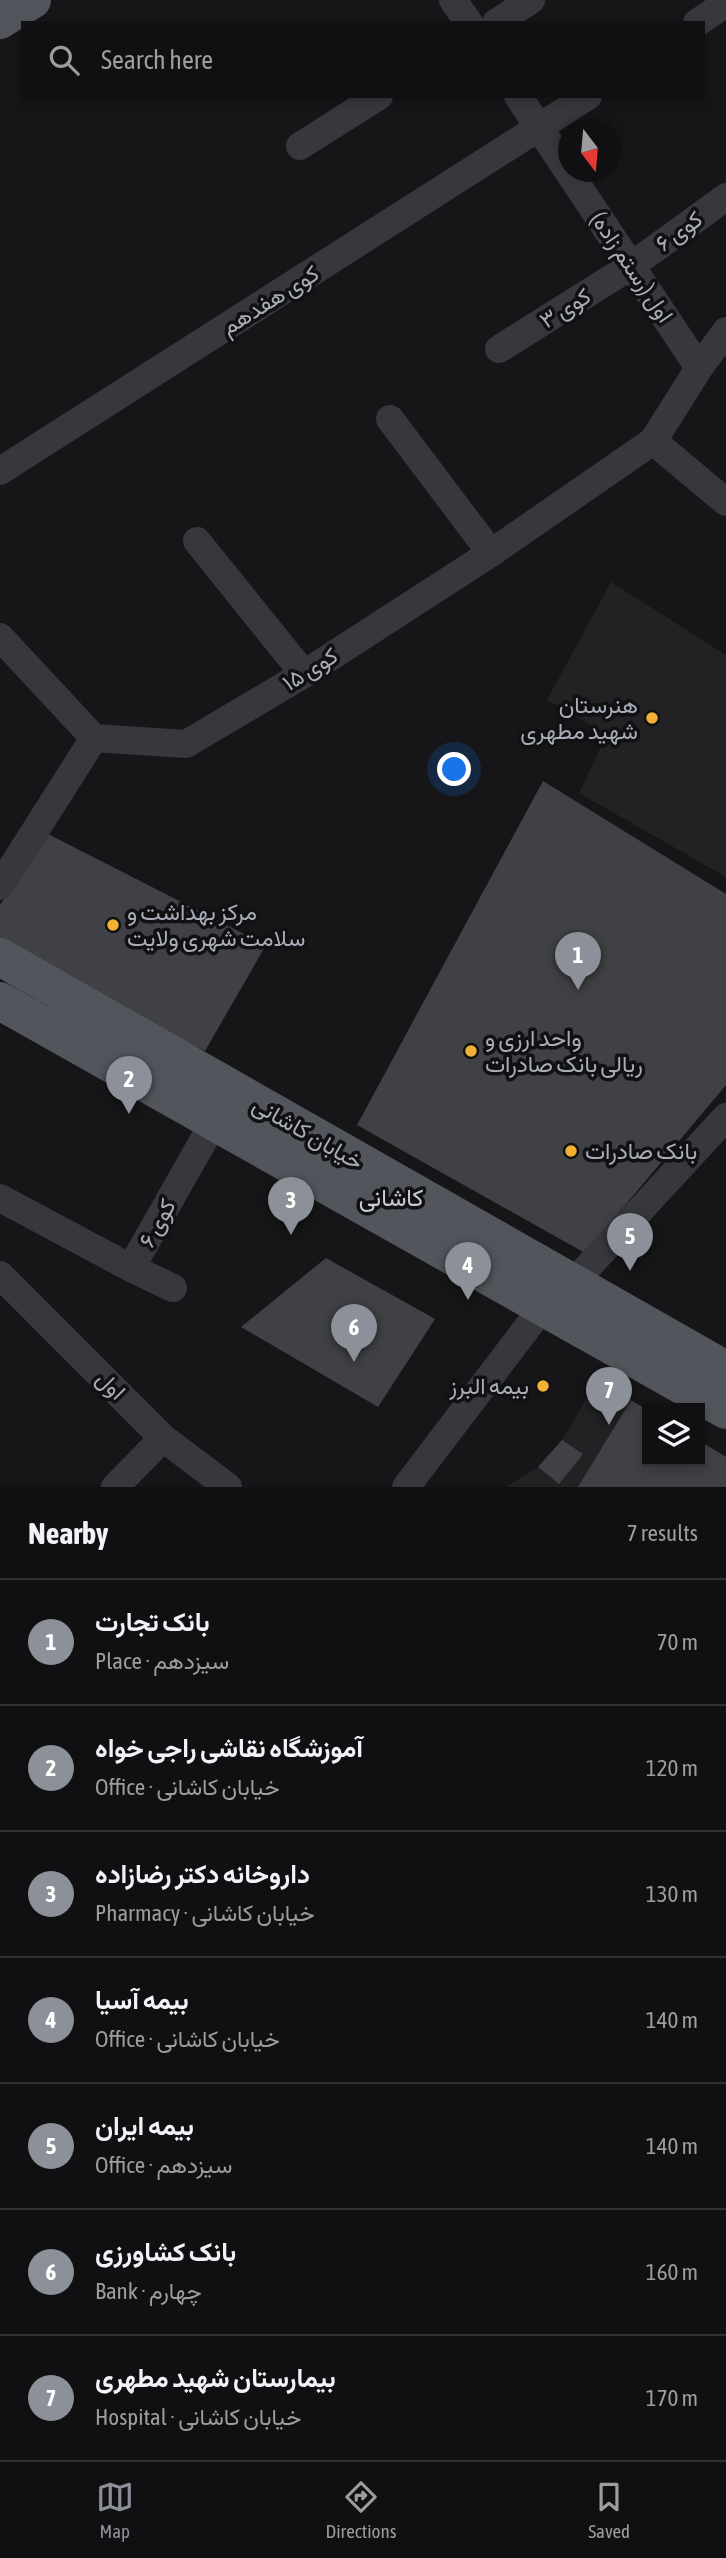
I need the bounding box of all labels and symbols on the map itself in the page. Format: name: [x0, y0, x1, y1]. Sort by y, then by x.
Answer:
north arrow: [558, 119, 621, 182]
street label: کوی ۶: [651, 205, 708, 258]
street label: اول (رستم زاده): [584, 207, 679, 328]
street label: کوی هفدهم: [216, 260, 325, 342]
street label: کوی ۳: [535, 282, 596, 335]
street label: کوی ۱۵: [278, 642, 343, 698]
place label: هنرستان شهید مطهری: [520, 692, 638, 746]
marker: هنرستان شهید مطهری: [644, 710, 660, 726]
your location: [437, 752, 471, 786]
place label: مرکز بهداشت و سلامت شهری ولایت: [127, 899, 305, 953]
marker: مرکز بهداشت و سلامت شهری ولایت: [105, 917, 121, 933]
pin: 1: [555, 932, 601, 990]
place label: واحد ارزی و ریالی بانک صادرات: [485, 1025, 643, 1079]
marker: واحد ارزی و ریالی بانک صادرات: [463, 1043, 479, 1059]
pin: 2: [106, 1056, 152, 1114]
street label: خیابان کاشانی: [248, 1091, 368, 1176]
place label: بانک صادرات: [585, 1138, 697, 1166]
marker: بانک صادرات: [563, 1143, 579, 1159]
pin: 3: [268, 1177, 314, 1235]
district label: کاشانی: [359, 1184, 423, 1212]
street label: کوی ۶: [133, 1194, 182, 1253]
pin: 5: [607, 1213, 653, 1271]
pin: 4: [445, 1242, 491, 1300]
pin: 6: [331, 1304, 377, 1362]
street label: اول: [90, 1365, 131, 1406]
pin: 7: [586, 1367, 632, 1425]
place label: بیمه البرز: [448, 1373, 529, 1401]
marker: بیمه البرز: [535, 1378, 551, 1394]

